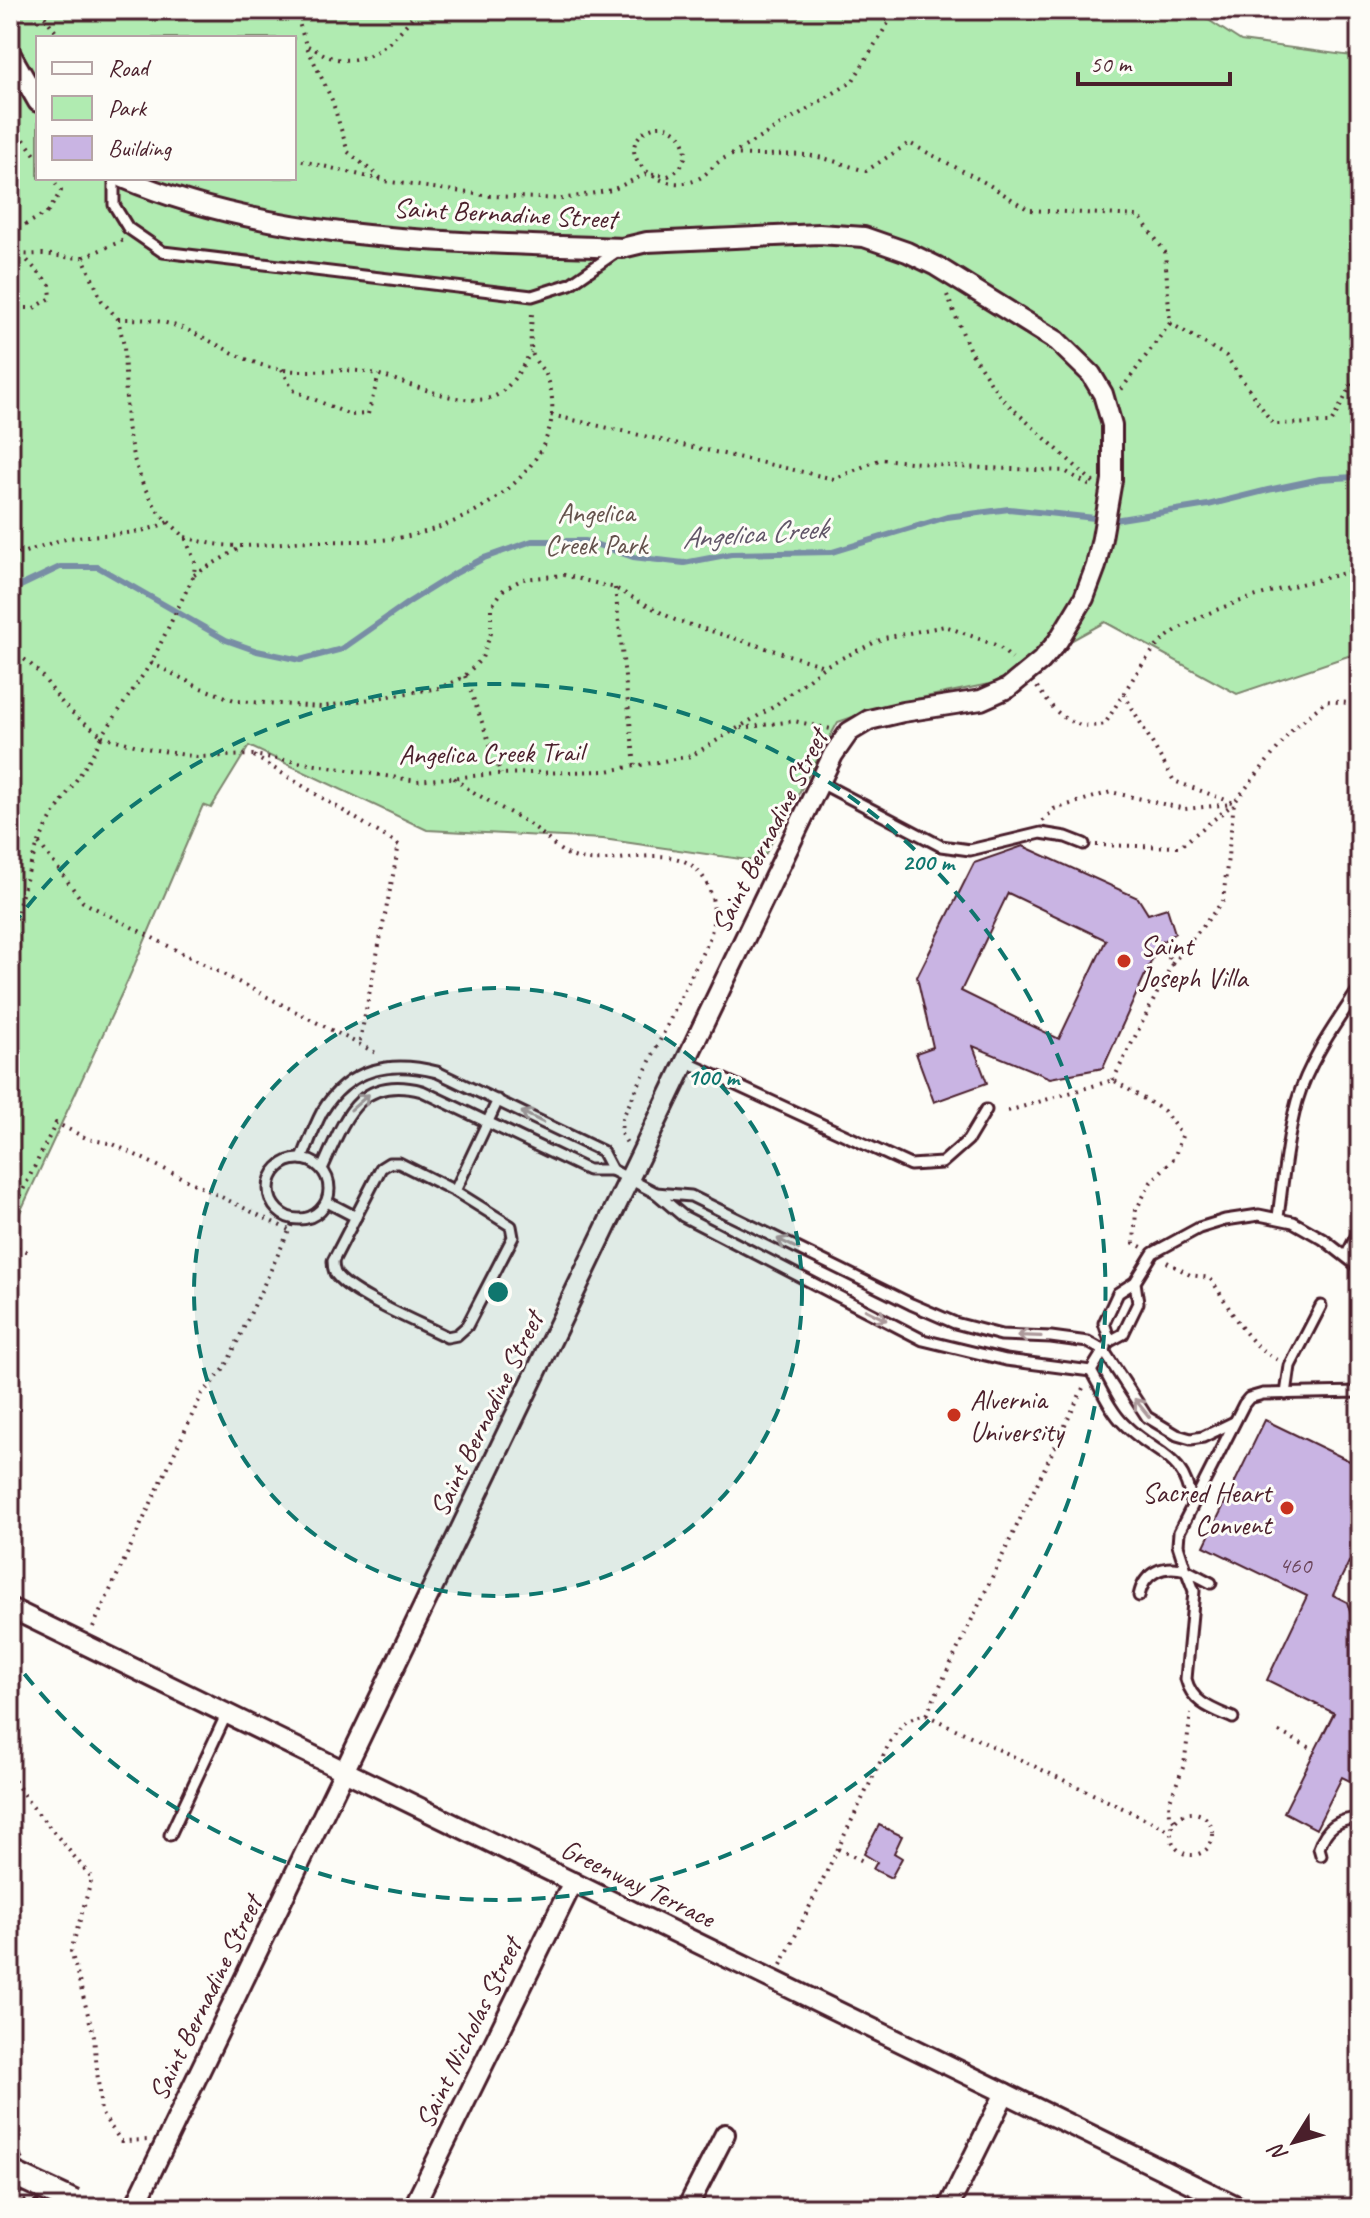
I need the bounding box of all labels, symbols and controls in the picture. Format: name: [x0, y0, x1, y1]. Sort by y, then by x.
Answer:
legend: [36, 36, 296, 180]
scale bar: [1078, 36, 1230, 86]
text: 50 m: [1090, 49, 1133, 79]
text: Road: [108, 53, 152, 83]
text: Park: [108, 93, 148, 123]
text: Building: [108, 133, 173, 163]
street label: Saint Bernadine Street: [392, 190, 621, 237]
park label: Angelica Creek Park: [545, 495, 650, 562]
water label: Angelica Creek: [680, 509, 834, 557]
street label: Saint Bernadine Street: [703, 720, 837, 939]
street label: Angelica Creek Trail: [398, 734, 589, 772]
text: 200 m: [902, 847, 956, 877]
place label: Saint Joseph Villa: [1138, 928, 1249, 995]
marker: Saint Joseph Villa: [1115, 952, 1133, 970]
text: 100 m: [687, 1062, 741, 1092]
one-way arrow: [349, 1093, 370, 1112]
one-way arrow: [520, 1108, 544, 1124]
one-way arrow: [777, 1236, 801, 1251]
centre of rings: [484, 1278, 512, 1306]
street label: Saint Bernadine Street: [421, 1303, 552, 1522]
one-way arrow: [864, 1308, 888, 1324]
one-way arrow: [1016, 1329, 1043, 1344]
place label: Alvernia University: [970, 1382, 1066, 1449]
one-way arrow: [1134, 1398, 1152, 1419]
marker: Alvernia University: [945, 1406, 963, 1424]
place label: Sacred Heart Convent: [1142, 1475, 1274, 1542]
marker: Sacred Heart Convent: [1278, 1499, 1296, 1517]
house number: 460: [1279, 1550, 1313, 1580]
street label: Greenway Terrace: [555, 1831, 722, 1936]
street label: Saint Bernadine Street: [140, 1887, 271, 2106]
street label: Saint Nicholas Street: [407, 1929, 531, 2134]
north arrow: [1254, 2102, 1334, 2182]
text: N: [1262, 2137, 1294, 2167]

